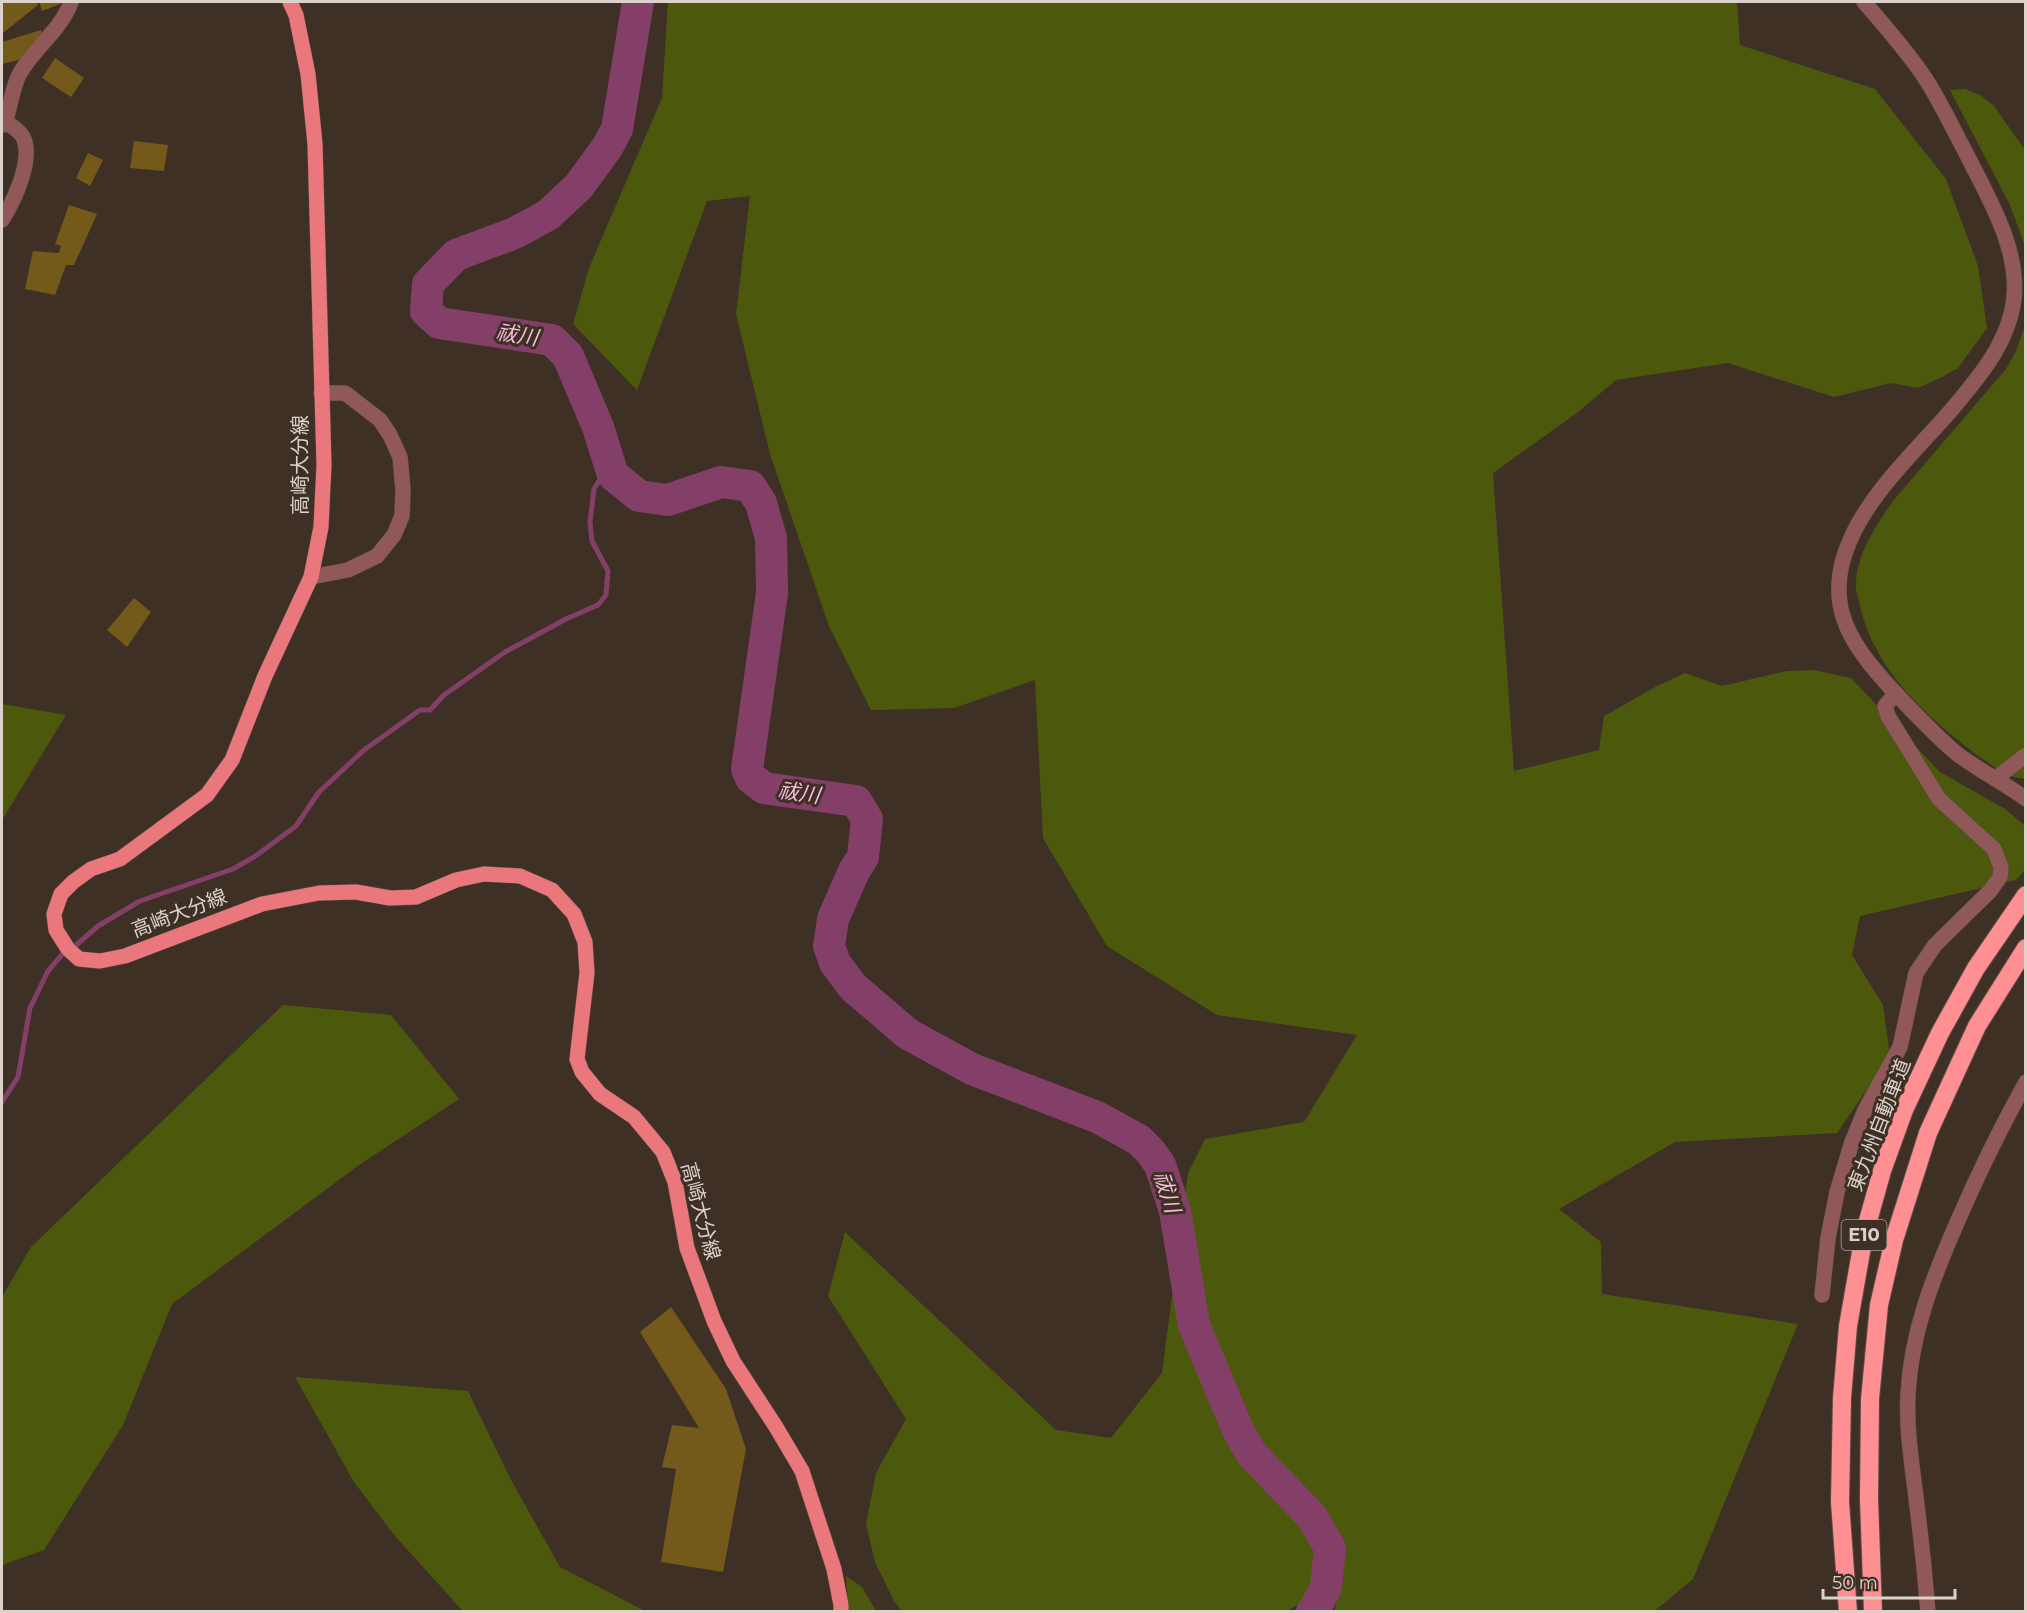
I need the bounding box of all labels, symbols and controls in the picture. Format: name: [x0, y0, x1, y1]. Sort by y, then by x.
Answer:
water label: 祓川: [494, 319, 542, 350]
street label: 高崎大分線: [288, 415, 312, 515]
water label: 祓川: [777, 777, 824, 808]
street label: 高崎大分線: [128, 884, 230, 942]
street label: 東九州自動車道: [1843, 1055, 1915, 1195]
street label: 高崎大分線: [676, 1160, 726, 1262]
water label: 祓川: [1149, 1168, 1186, 1218]
road number: E10: [1842, 1220, 1886, 1250]
scale bar: [1823, 1562, 1955, 1600]
text: 50 m: [1832, 1572, 1878, 1594]

